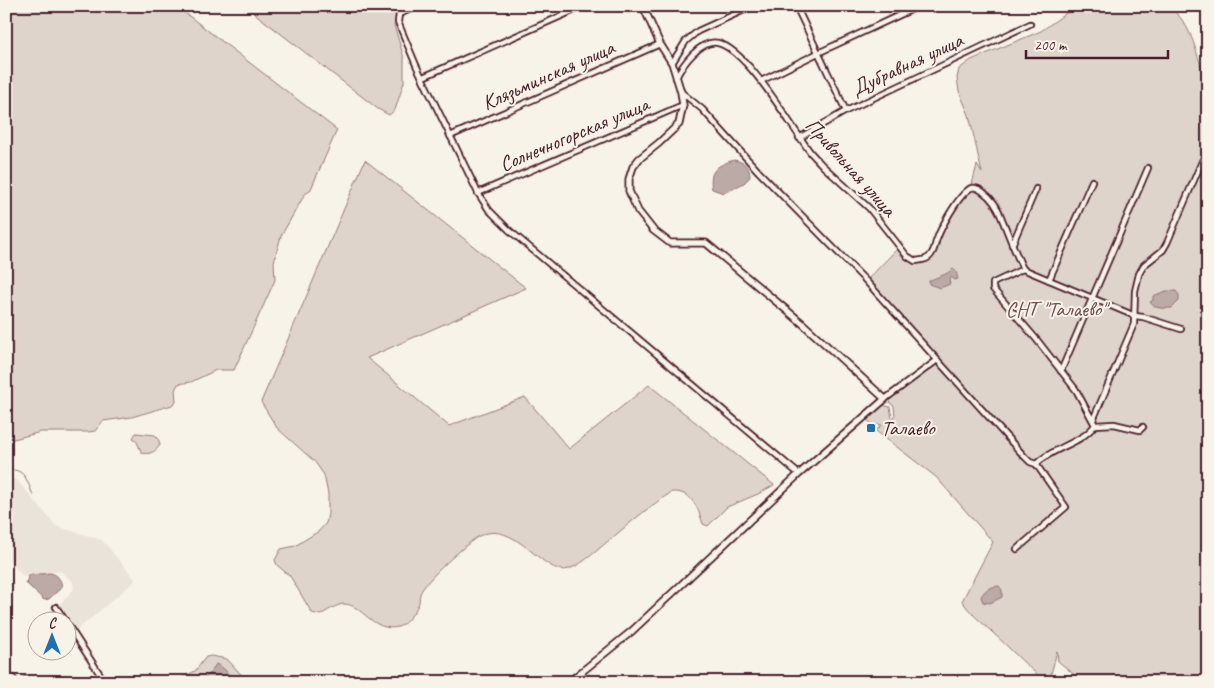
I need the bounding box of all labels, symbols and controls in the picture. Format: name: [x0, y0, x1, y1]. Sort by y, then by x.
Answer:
street label: Дубравная улица: [847, 26, 969, 101]
scale bar: [1026, 28, 1169, 60]
street label: Клязьминская улица: [478, 33, 620, 116]
text: 200 m: [1034, 36, 1068, 55]
street label: Солнечногорская улица: [495, 90, 655, 177]
street label: Привольная улица: [800, 112, 903, 223]
park label: СНТ "Талаево": [1006, 296, 1110, 322]
place label: Талаево: [881, 415, 936, 441]
marker: Талаево: [865, 422, 877, 434]
north arrow: [28, 610, 78, 660]
text: С: [49, 615, 58, 632]

